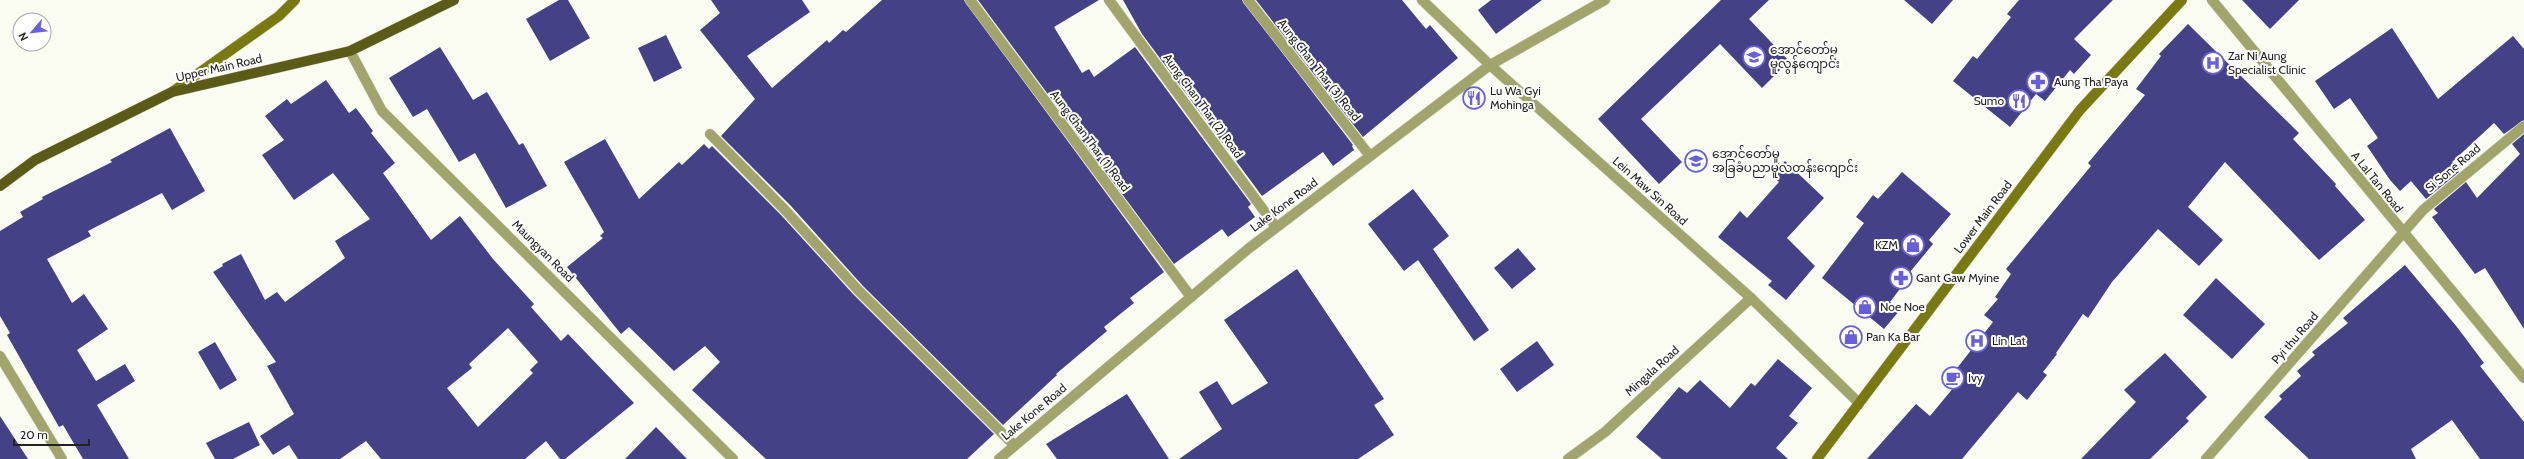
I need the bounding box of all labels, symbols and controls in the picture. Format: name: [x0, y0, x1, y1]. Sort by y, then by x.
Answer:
north arrow: [12, 12, 52, 52]
street label: Aung Chan Thar (3) Road: [1275, 16, 1364, 124]
text: N: [15, 30, 31, 43]
place label: အောင်တော်မူ မူလွန်ကျောင်း: [1770, 41, 1840, 74]
school or university icon: အောင်တော်မူ မူလွန်ကျောင်း: [1741, 44, 1767, 70]
place label: Zar Ni Aung Specialist Clinic: [2228, 48, 2307, 77]
street label: Upper Main Road: [174, 50, 263, 85]
street label: Aung Chan Thar (2) Road: [1160, 50, 1246, 161]
hospital icon: Zar Ni Aung Specialist Clinic: [2200, 50, 2226, 76]
pharmacy icon: Aung Tha Paya: [2025, 69, 2051, 95]
place label: Aung Tha Paya: [2054, 74, 2128, 89]
place label: Lu Wa Gyi Mohinga: [1490, 83, 1541, 112]
restaurant icon: Lu Wa Gyi Mohinga: [1461, 85, 1487, 111]
street label: Aung Chan Thar (1) Road: [1047, 87, 1133, 194]
restaurant icon: Sumo: [2006, 88, 2032, 114]
place label: Sumo: [1974, 93, 2004, 108]
street label: Si Sone Road: [2422, 140, 2483, 195]
place label: အောင်တော်မူ အခြခံပညာမူလတန်းကျောင်း: [1712, 145, 1858, 178]
school or university icon: အောင်တော်မူ အခြခံပညာမူလတန်းကျောင်း: [1683, 148, 1709, 174]
street label: A Lal Tan Road: [2348, 148, 2407, 215]
street label: Lein Maw Sin Road: [1610, 153, 1691, 228]
street label: Lake Kone Road: [1247, 174, 1320, 235]
street label: Lower Main Road: [1950, 177, 2015, 256]
street label: Maungyan Road: [509, 216, 578, 285]
shop icon: KZM: [1900, 232, 1926, 258]
place label: KZM: [1875, 237, 1898, 252]
pharmacy icon: Gant Gaw Myine: [1888, 265, 1914, 291]
place label: Gant Gaw Myine: [1916, 270, 1999, 285]
shop icon: Noe Noe: [1852, 294, 1878, 320]
place label: Noe Noe: [1880, 299, 1925, 314]
street label: Pyi thu Road: [2268, 309, 2321, 367]
shop icon: Pan Ka Bar: [1838, 324, 1864, 350]
hospital icon: Lin Lat: [1964, 328, 1990, 354]
place label: Pan Ka Bar: [1866, 329, 1920, 344]
place label: Lin Lat: [1992, 333, 2026, 348]
street label: Mingala Road: [1621, 342, 1682, 399]
cafe icon: Ivy: [1940, 365, 1966, 391]
place label: Ivy: [1968, 370, 1983, 385]
street label: Lake Kone Road: [998, 380, 1069, 443]
scale bar: [14, 421, 89, 447]
text: 20 m: [20, 427, 48, 442]

